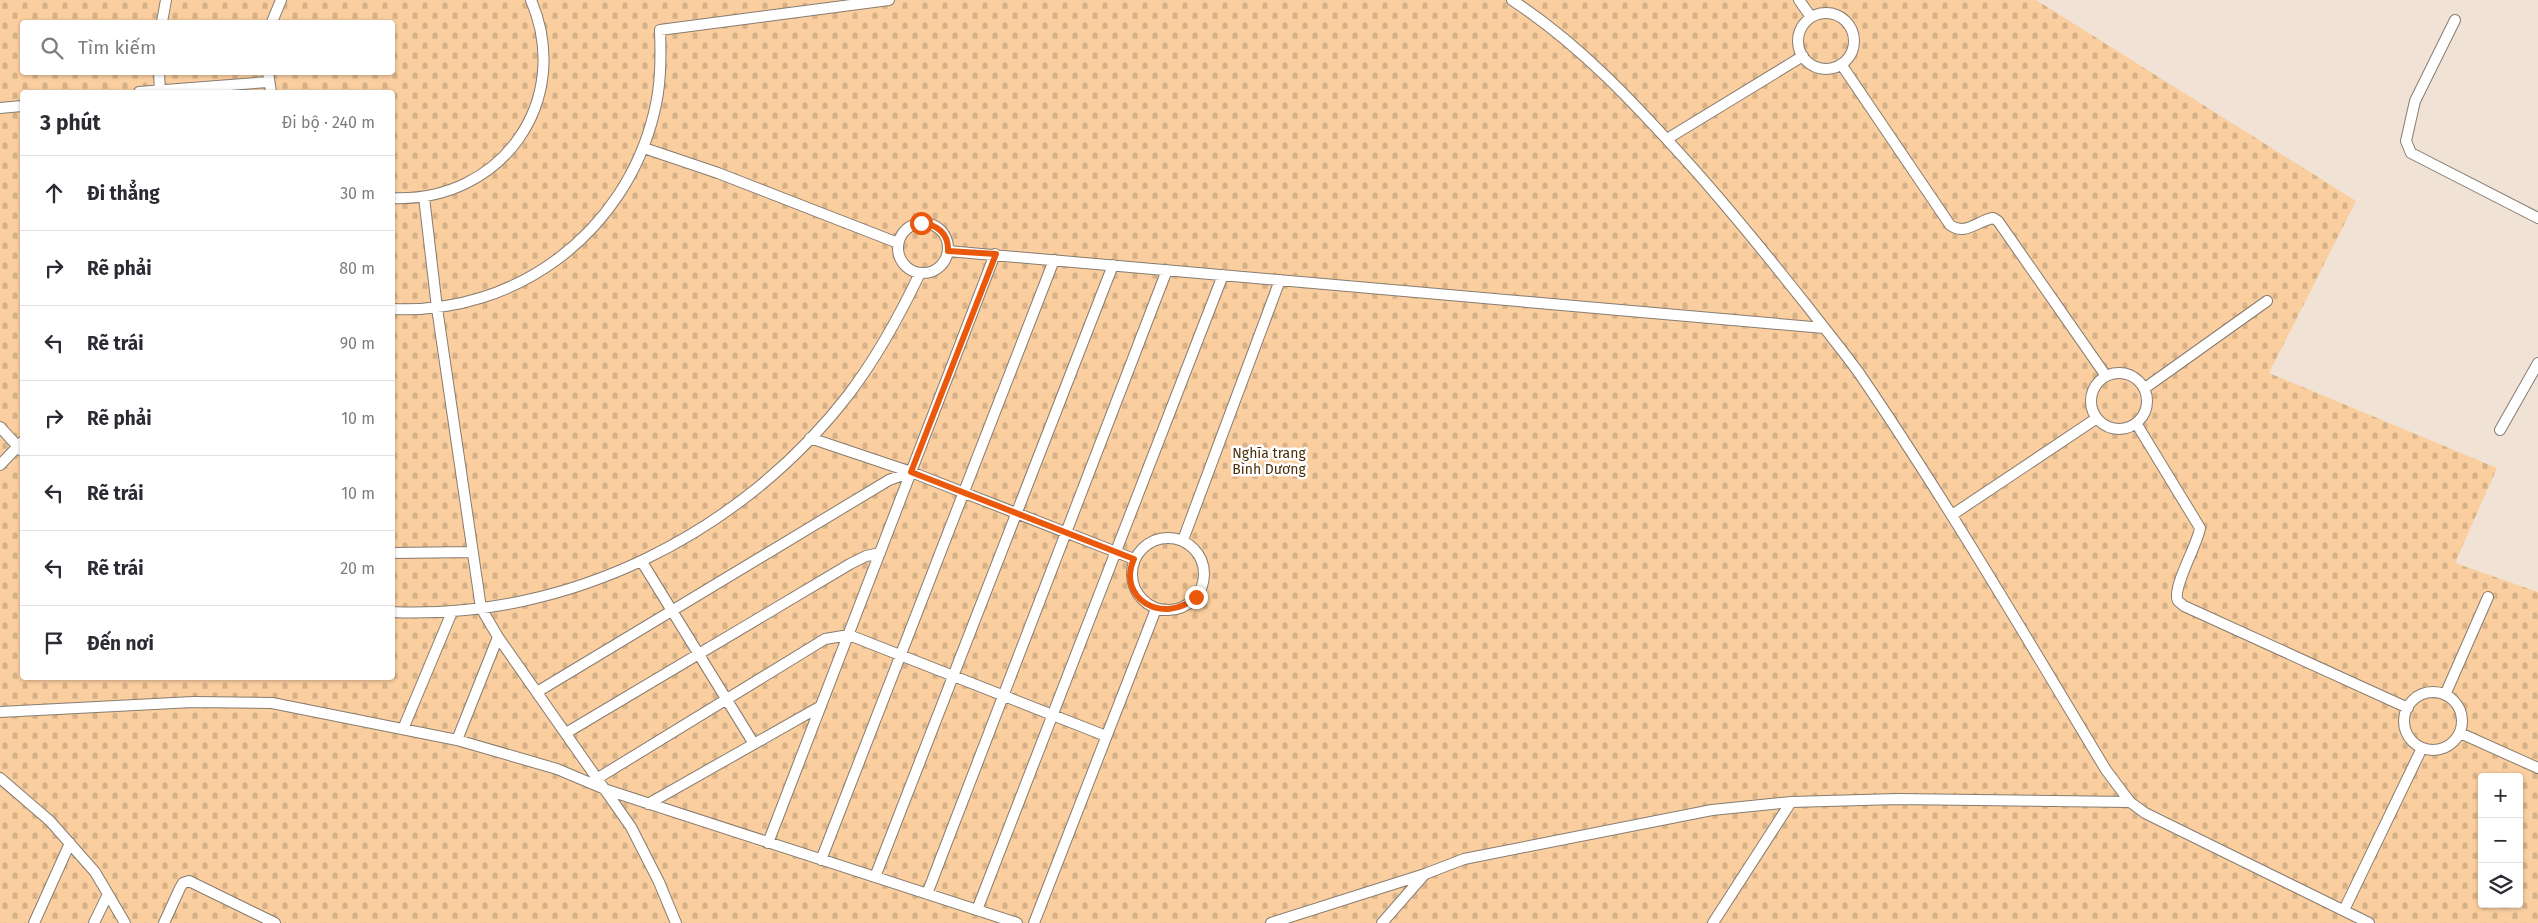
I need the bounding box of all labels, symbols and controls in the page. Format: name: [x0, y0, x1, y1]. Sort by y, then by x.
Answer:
search box: [20, 20, 395, 75]
icon: search: [38, 34, 66, 62]
text: Tìm kiếm: [78, 36, 156, 59]
text: 3 phút: [40, 110, 101, 136]
text: Đi bộ · 240 m: [282, 113, 375, 132]
icon: ahead: [40, 179, 68, 207]
text: Đi thẳng: [87, 182, 160, 205]
text: 30 m: [340, 184, 375, 203]
route start: [910, 212, 933, 235]
icon: right: [40, 254, 68, 282]
text: Rẽ phải: [87, 257, 152, 280]
text: 80 m: [339, 259, 375, 278]
icon: left: [40, 329, 68, 357]
text: Rẽ trái: [87, 332, 144, 355]
text: 90 m: [340, 334, 375, 353]
icon: right: [40, 404, 68, 432]
text: Rẽ phải: [87, 407, 152, 430]
text: 10 m: [341, 409, 375, 428]
park label: Nghĩa trang Bình Dương: [1232, 445, 1306, 478]
icon: left: [40, 479, 68, 507]
text: Rẽ trái: [87, 482, 144, 505]
text: 10 m: [341, 484, 375, 503]
icon: left: [40, 554, 68, 582]
text: Rẽ trái: [87, 557, 144, 580]
text: 20 m: [340, 559, 375, 578]
route end: [1185, 586, 1208, 609]
icon: arrive: [40, 629, 68, 657]
text: Đến nơi: [87, 632, 154, 655]
map controls: [2478, 773, 2523, 908]
button: +: [2478, 773, 2523, 818]
button: −: [2478, 818, 2523, 863]
button: layers: [2478, 863, 2523, 908]

